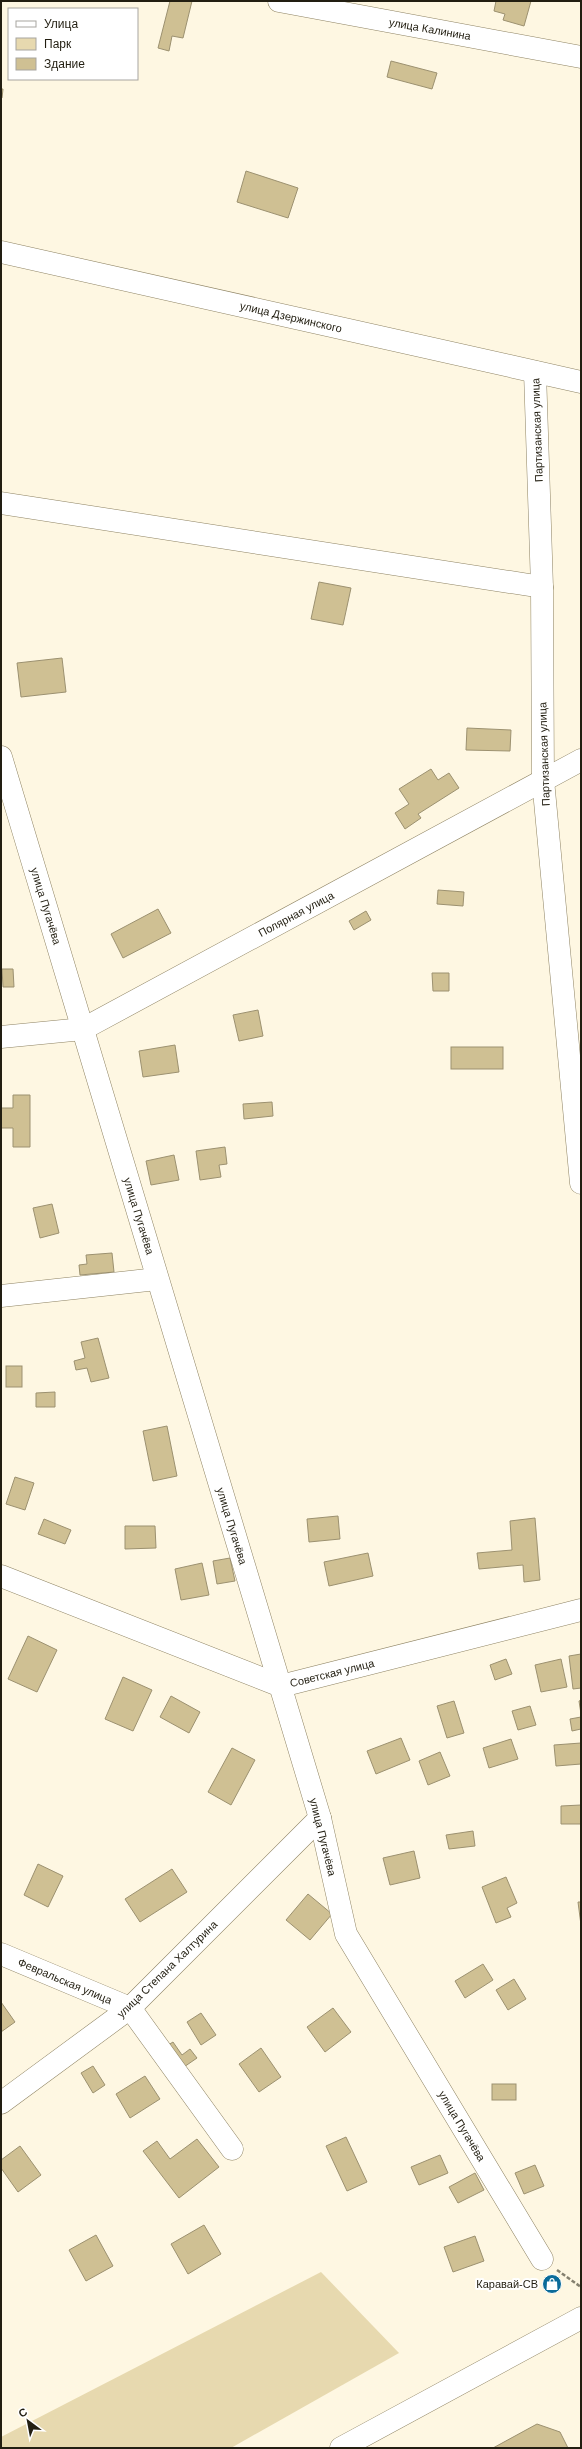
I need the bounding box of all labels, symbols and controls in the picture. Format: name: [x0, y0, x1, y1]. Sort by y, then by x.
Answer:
legend: [8, 8, 138, 80]
street label: улица Калинина: [388, 16, 473, 42]
text: Улица: [44, 17, 78, 31]
text: Парк: [44, 37, 72, 51]
text: Здание: [44, 57, 85, 71]
street label: улица Дзержинского: [239, 299, 343, 335]
street label: Партизанская улица: [529, 377, 545, 482]
street label: Партизанская улица: [536, 701, 552, 806]
street label: улица Пугачёва: [29, 866, 64, 947]
street label: Полярная улица: [256, 889, 337, 939]
street label: улица Пугачёва: [122, 1176, 157, 1257]
street label: улица Пугачёва: [215, 1486, 250, 1567]
street label: Советская улица: [289, 1657, 376, 1689]
street label: улица Пугачёва: [307, 1797, 339, 1878]
street label: улица Степана Халтурина: [114, 1917, 220, 2020]
street label: Февральская улица: [16, 1956, 114, 2007]
street label: улица Пугачёва: [436, 2089, 488, 2164]
shop icon: Каравай-СВ: [541, 2273, 563, 2295]
place label: Каравай-СВ: [476, 2278, 538, 2290]
north arrow: [8, 2401, 48, 2441]
text: С: [16, 2405, 29, 2420]

